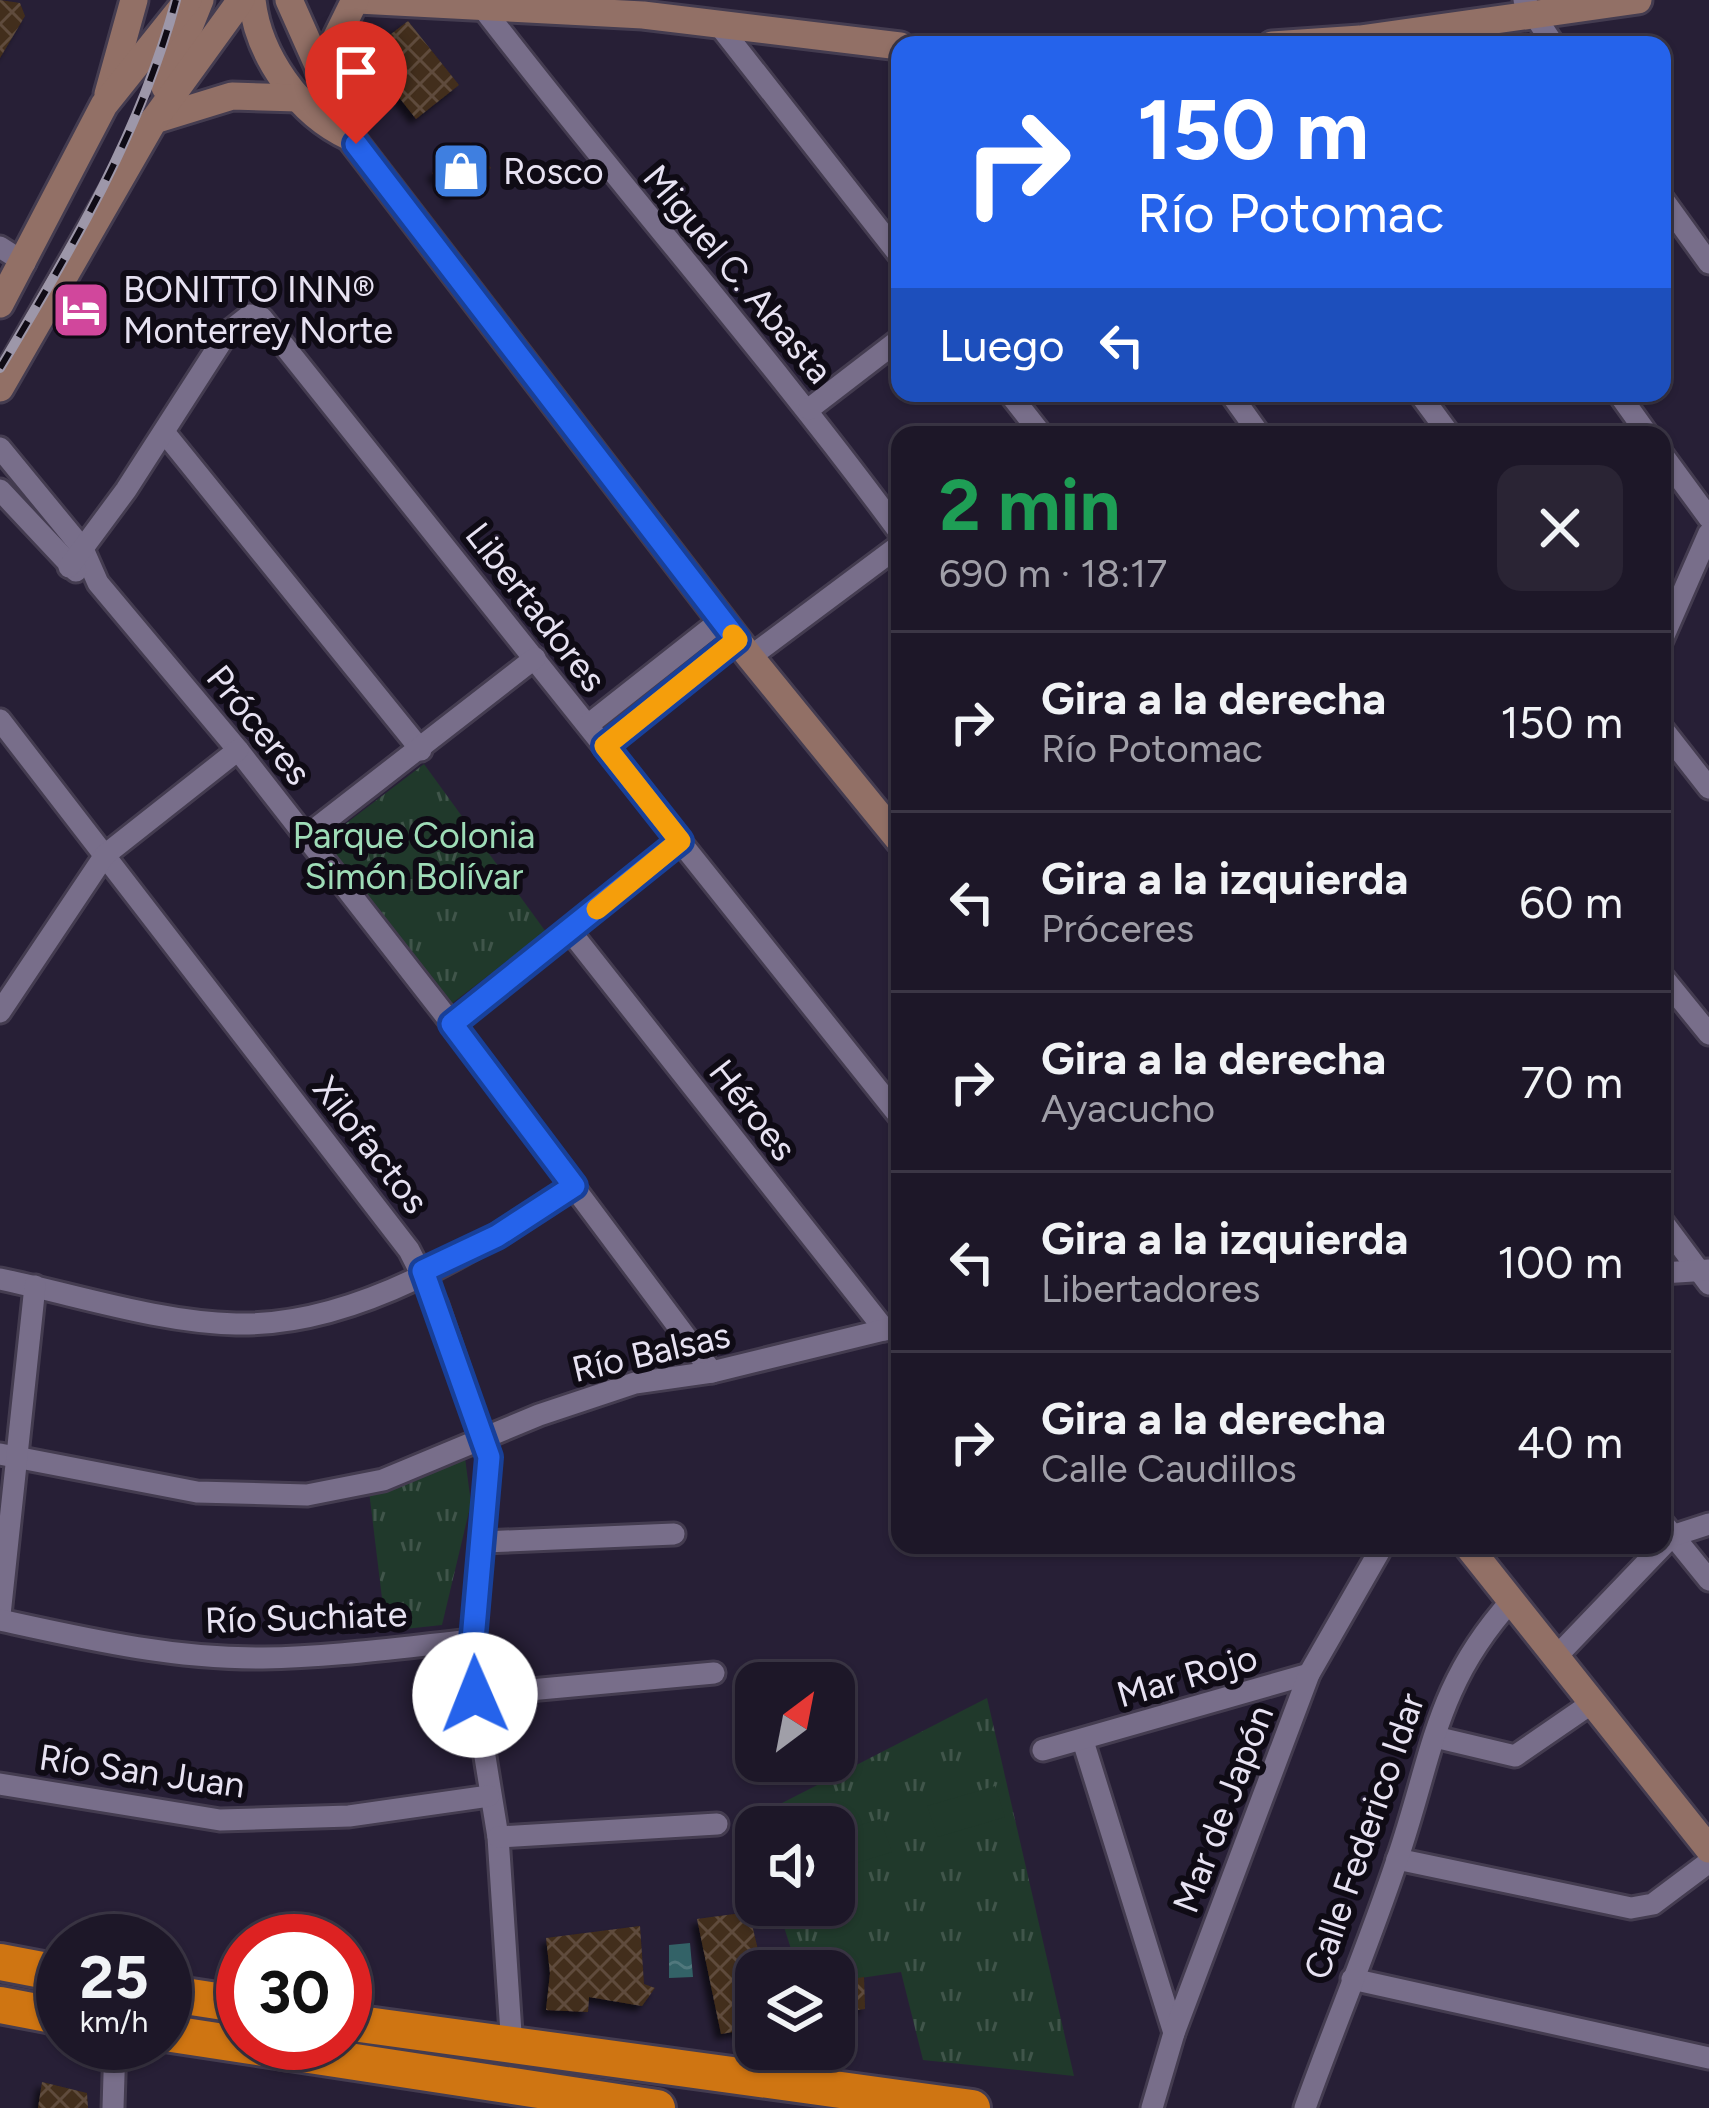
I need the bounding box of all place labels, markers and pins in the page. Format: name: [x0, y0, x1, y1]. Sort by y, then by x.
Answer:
pin: [305, 21.0, 407, 144]
shop icon: Rosco: [430, 140, 492, 202]
place label: Rosco: [503, 150, 604, 193]
place label: BONITTO INN® Monterrey Norte: [123, 268, 393, 352]
hotel icon: BONITTO INN® Monterrey Norte: [50, 279, 112, 341]

